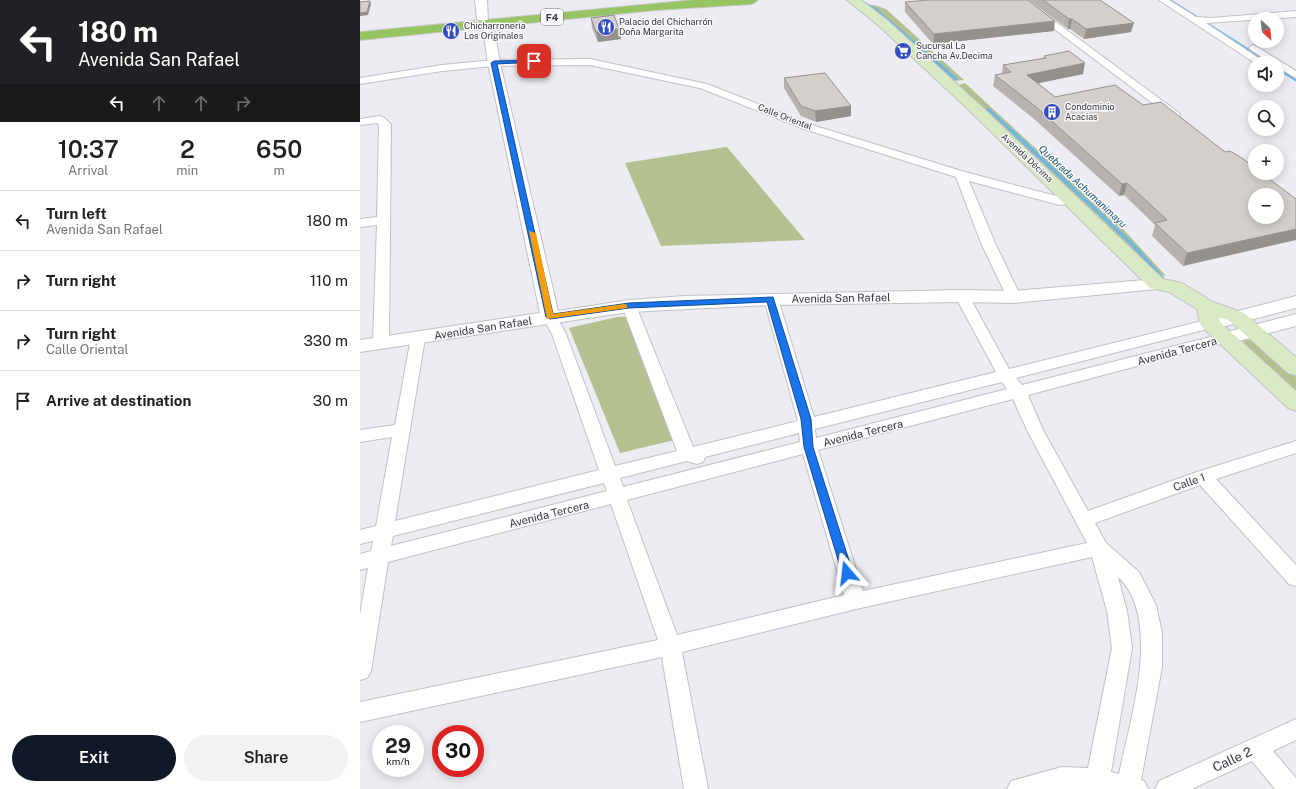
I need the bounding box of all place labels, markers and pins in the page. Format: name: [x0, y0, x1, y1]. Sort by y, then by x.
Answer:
place label: Palacio del Chicharrón Doña Margarita: [619, 16, 713, 37]
restaurant icon: Palacio del Chicharrón Doña Margarita: [596, 17, 616, 37]
place label: Chicharronería Los Originales: [464, 20, 526, 41]
restaurant icon: Chicharronería Los Originales: [441, 21, 461, 41]
place label: Sucursal La Cancha Av.Decima: [916, 40, 993, 61]
supermarket icon: Sucursal La Cancha Av.Decima: [893, 41, 913, 61]
pin: [517, 44, 551, 78]
place label: Condominio Acacias: [1065, 101, 1115, 122]
building icon: Condominio Acacias: [1042, 102, 1062, 122]

